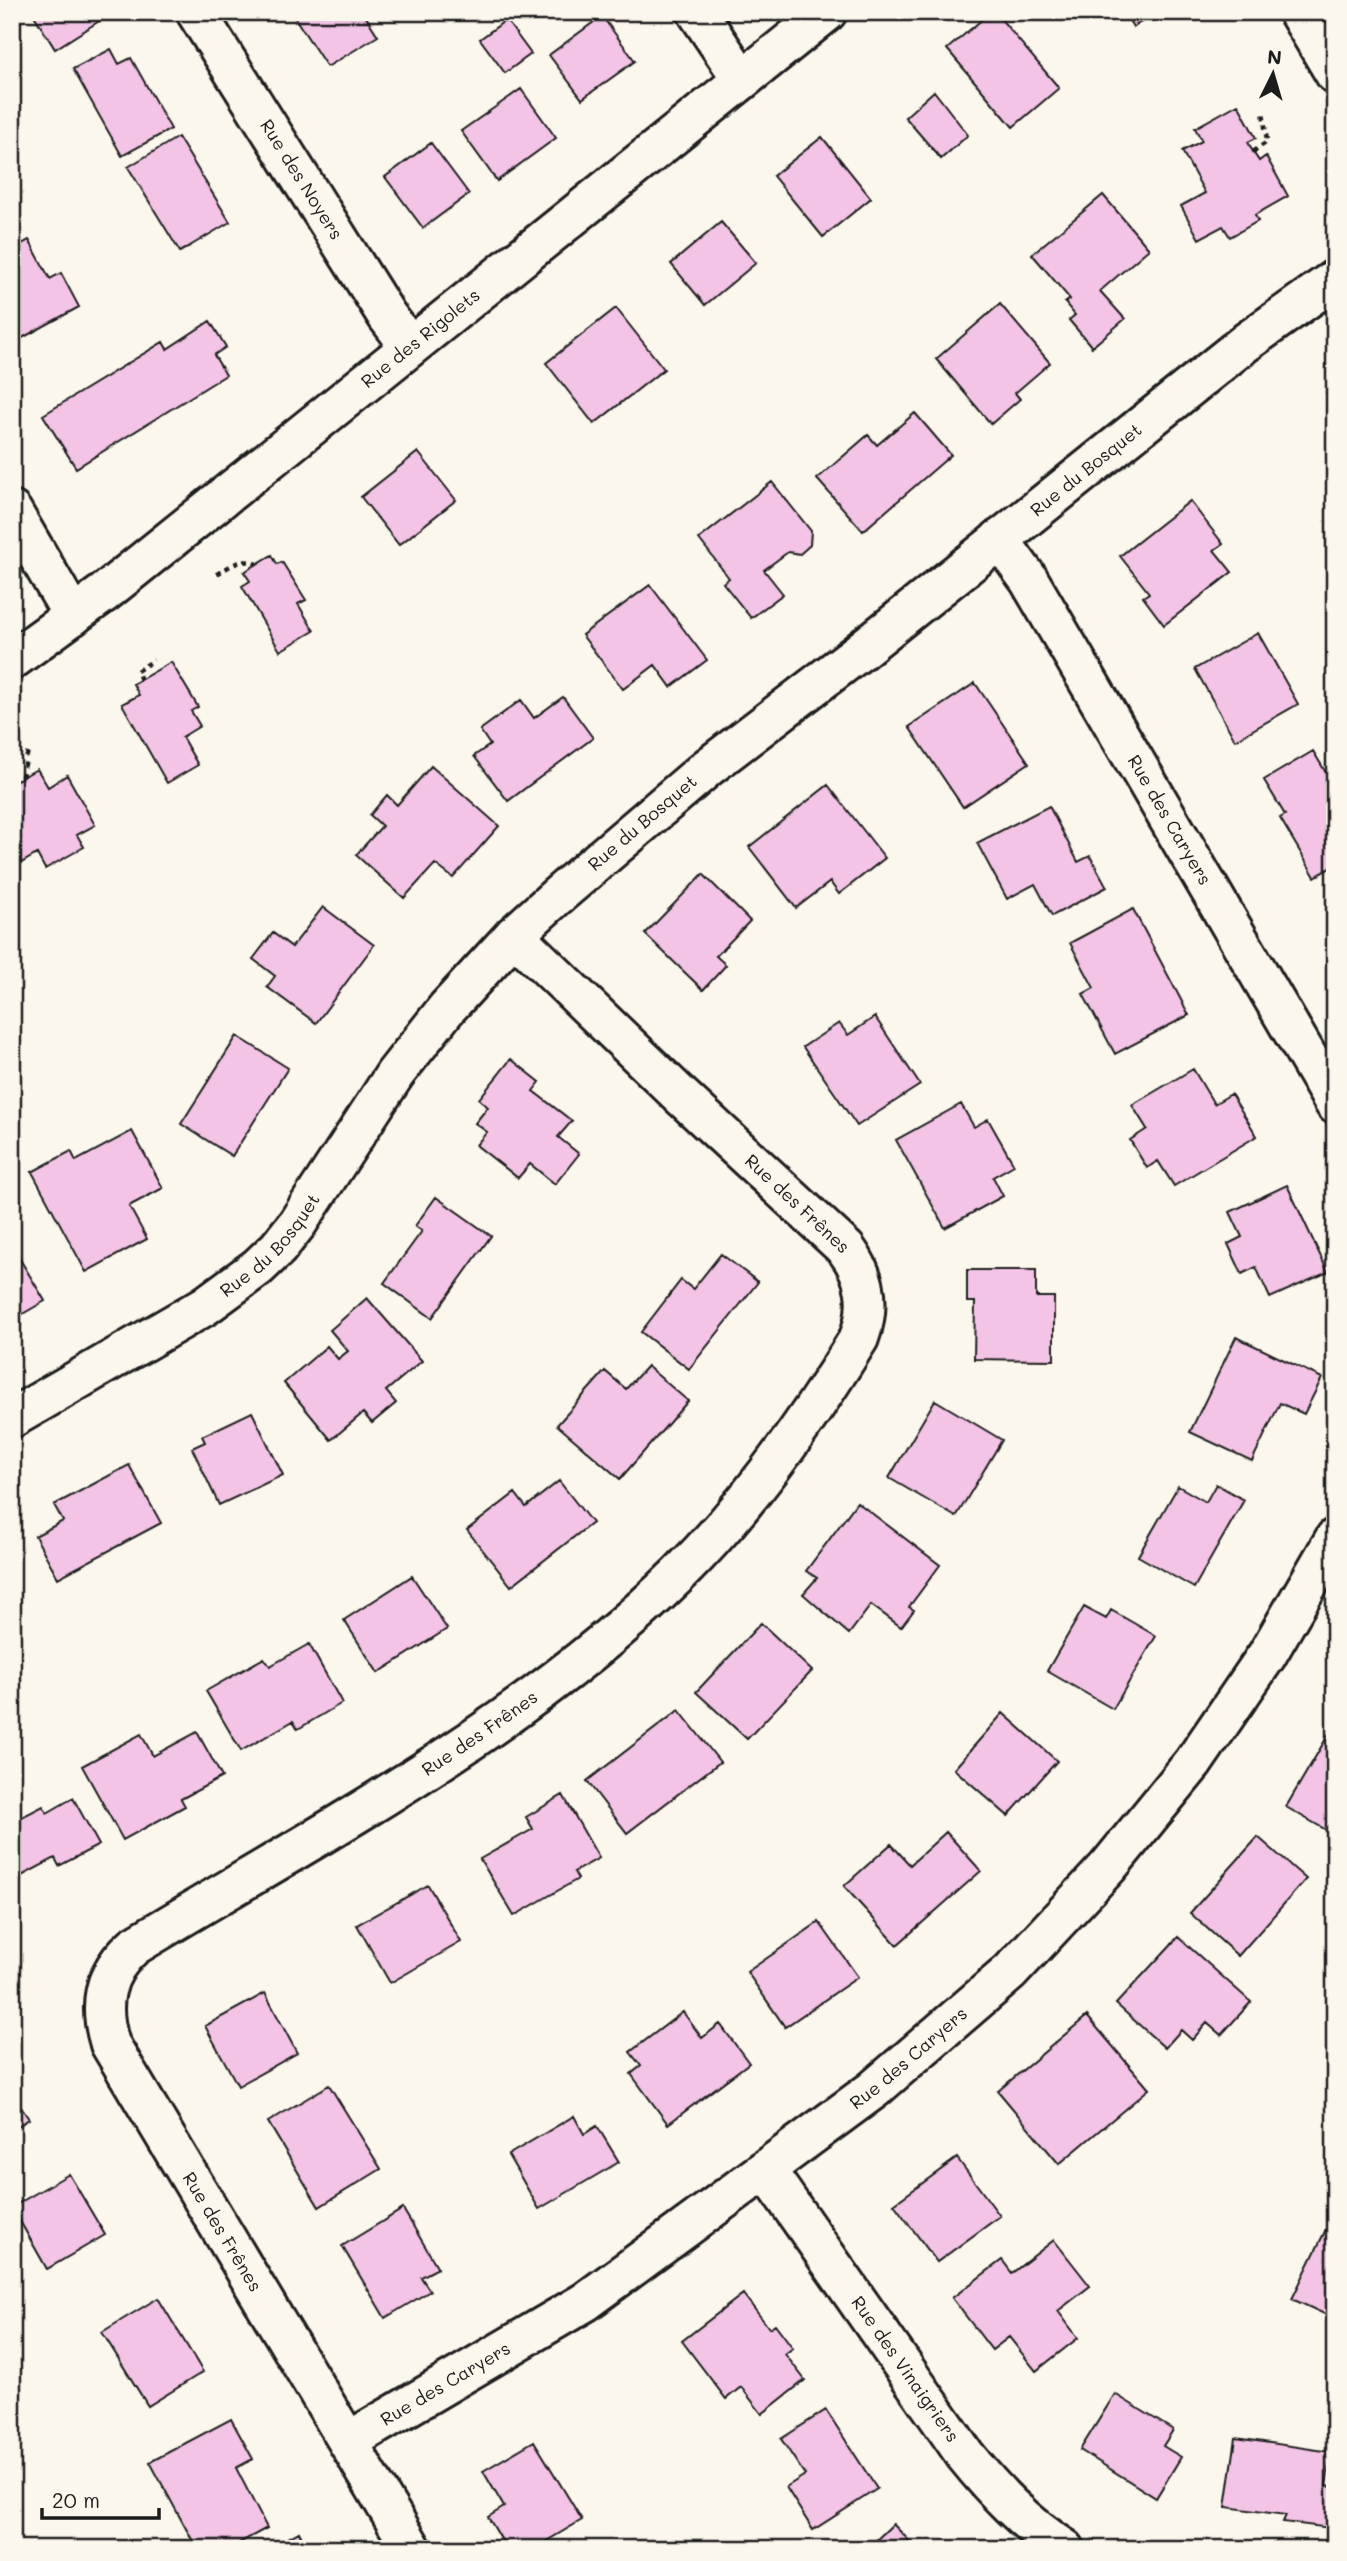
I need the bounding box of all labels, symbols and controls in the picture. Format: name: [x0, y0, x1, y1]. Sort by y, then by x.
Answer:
north arrow: [1238, 38, 1308, 108]
text: N: [1266, 43, 1283, 70]
street label: Rue des Noyers: [255, 114, 349, 244]
street label: Rue des Rigolets: [356, 283, 484, 393]
street label: Rue du Bosquet: [1025, 417, 1146, 521]
street label: Rue des Caryers: [1123, 750, 1218, 889]
street label: Rue du Bosquet: [582, 769, 702, 876]
street label: Rue des Frênes: [740, 1148, 855, 1258]
street label: Rue du Bosquet: [215, 1188, 325, 1302]
street label: Rue des Frênes: [417, 1685, 542, 1781]
street label: Rue des Caryers: [844, 2001, 972, 2114]
street label: Rue des Frênes: [178, 2167, 268, 2296]
street label: Rue des Vinaigriers: [847, 2291, 965, 2447]
street label: Rue des Caryers: [376, 2336, 514, 2431]
scale bar: [42, 2477, 159, 2521]
text: 20 m: [52, 2486, 100, 2513]

